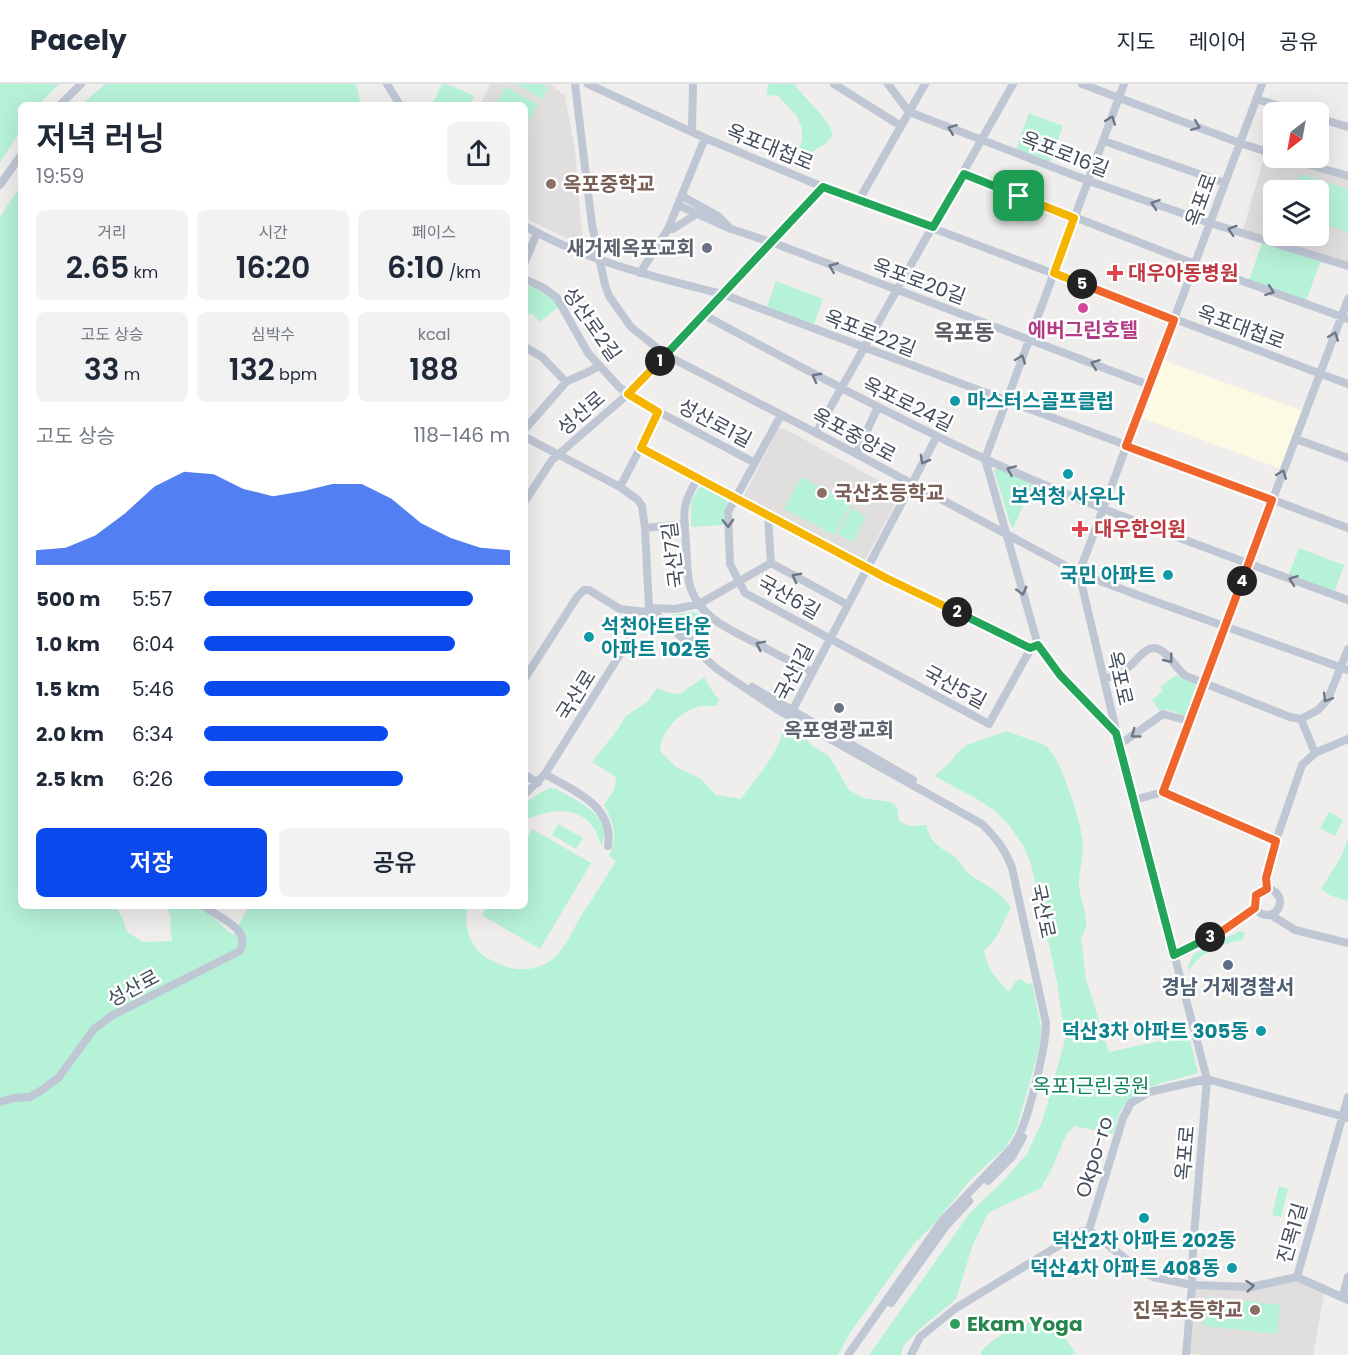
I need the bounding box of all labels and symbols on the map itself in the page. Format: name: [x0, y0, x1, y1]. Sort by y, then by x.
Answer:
north arrow: [1263, 102, 1329, 168]
one-way arrow: [1104, 115, 1117, 126]
street label: 옥포대첩로: [722, 117, 818, 177]
one-way arrow: [1190, 119, 1201, 131]
one-way arrow: [948, 123, 958, 136]
street label: 옥포로16길: [1017, 124, 1113, 184]
street label: 옥포로: [1178, 169, 1224, 231]
place label: 옥포중학교: [563, 170, 655, 198]
pin: [993, 170, 1044, 221]
marker: 옥포중학교: [544, 177, 558, 191]
one-way arrow: [1150, 198, 1161, 211]
one-way arrow: [1227, 225, 1238, 238]
place label: 새거제옥포교회: [566, 234, 695, 262]
marker: 새거제옥포교회: [700, 241, 714, 255]
street label: 옥포로20길: [868, 251, 970, 311]
place label: 대우아동병원: [1128, 259, 1238, 287]
one-way arrow: [829, 261, 839, 274]
marker: 대우아동병원: [1106, 264, 1124, 282]
pin: 5: [1067, 269, 1097, 299]
street label: 성산로2길: [556, 281, 628, 367]
one-way arrow: [1264, 284, 1275, 297]
street label: 옥포대첩로: [1193, 298, 1289, 356]
marker: 에버그린호텔: [1076, 301, 1090, 315]
street label: 옥포로22길: [820, 303, 920, 363]
place label: 에버그린호텔: [1028, 316, 1138, 344]
district label: 옥포동: [934, 317, 994, 348]
one-way arrow: [1327, 331, 1339, 342]
pin: 1: [645, 346, 675, 376]
one-way arrow: [1014, 354, 1027, 365]
one-way arrow: [1090, 359, 1100, 372]
street label: 옥포로24길: [858, 370, 958, 438]
one-way arrow: [812, 373, 823, 384]
street label: 성산로: [551, 384, 611, 442]
place label: 마스터스골프클럽: [967, 387, 1114, 415]
street label: 성산로1길: [673, 392, 757, 454]
marker: 마스터스골프클럽: [948, 394, 962, 408]
street label: 옥포중앙로: [807, 401, 901, 469]
one-way arrow: [920, 453, 931, 464]
one-way arrow: [1007, 465, 1018, 477]
marker: 보석청 사우나: [1061, 467, 1075, 481]
one-way arrow: [1275, 469, 1288, 480]
place label: 국산초등학교: [834, 479, 944, 507]
place label: 보석청 사우나: [1011, 482, 1125, 510]
marker: 국산초등학교: [815, 486, 829, 500]
place label: 대우한의원: [1094, 515, 1186, 543]
one-way arrow: [722, 519, 735, 528]
street label: 국산7길: [655, 520, 691, 590]
marker: 대우한의원: [1071, 520, 1089, 538]
place label: 국민 아파트: [1060, 561, 1156, 589]
pin: 4: [1227, 566, 1257, 596]
street label: 국산6길: [753, 568, 825, 626]
marker: 국민 아파트: [1161, 568, 1175, 582]
one-way arrow: [791, 573, 802, 585]
one-way arrow: [1288, 575, 1299, 587]
one-way arrow: [1015, 585, 1027, 595]
pin: 2: [942, 597, 972, 627]
place label: 석천아트타운 아파트 102동: [601, 612, 711, 663]
marker: 석천아트타운 아파트 102동: [582, 630, 596, 644]
street label: 국산1길: [768, 638, 820, 706]
one-way arrow: [756, 641, 767, 653]
street label: 옥포로: [1100, 648, 1140, 708]
one-way arrow: [1162, 652, 1173, 663]
street label: 국산5길: [919, 659, 991, 715]
street label: 국산로: [550, 664, 602, 726]
one-way arrow: [1323, 692, 1334, 702]
marker: 옥포영광교회: [832, 701, 846, 715]
place label: 옥포영광교회: [784, 716, 894, 744]
one-way arrow: [1130, 727, 1141, 738]
street label: 국산로: [1024, 881, 1062, 941]
pin: 3: [1195, 922, 1225, 952]
marker: 경남 거제경찰서: [1221, 958, 1235, 972]
street label: 성산로: [102, 963, 164, 1013]
place label: 경남 거제경찰서: [1161, 973, 1295, 1001]
place label: 덕산3차 아파트 305동: [1061, 1017, 1249, 1045]
marker: 덕산3차 아파트 305동: [1254, 1024, 1268, 1038]
park label: 옥포1근린공원: [1033, 1072, 1149, 1100]
street label: Okpo-ro: [1068, 1113, 1120, 1201]
street label: 옥포로: [1169, 1124, 1201, 1182]
street label: 진목1길: [1270, 1200, 1314, 1266]
marker: 덕산2차 아파트 202동: [1137, 1211, 1151, 1225]
place label: 덕산2차 아파트 202동: [1052, 1226, 1236, 1254]
place label: 덕산4차 아파트 408동: [1030, 1254, 1220, 1282]
marker: 덕산4차 아파트 408동: [1225, 1261, 1239, 1275]
one-way arrow: [1246, 1280, 1255, 1293]
place label: 진목초등학교: [1133, 1296, 1243, 1324]
marker: 진목초등학교: [1248, 1303, 1262, 1317]
place label: Ekam Yoga: [967, 1310, 1083, 1338]
marker: Ekam Yoga: [948, 1317, 962, 1331]

